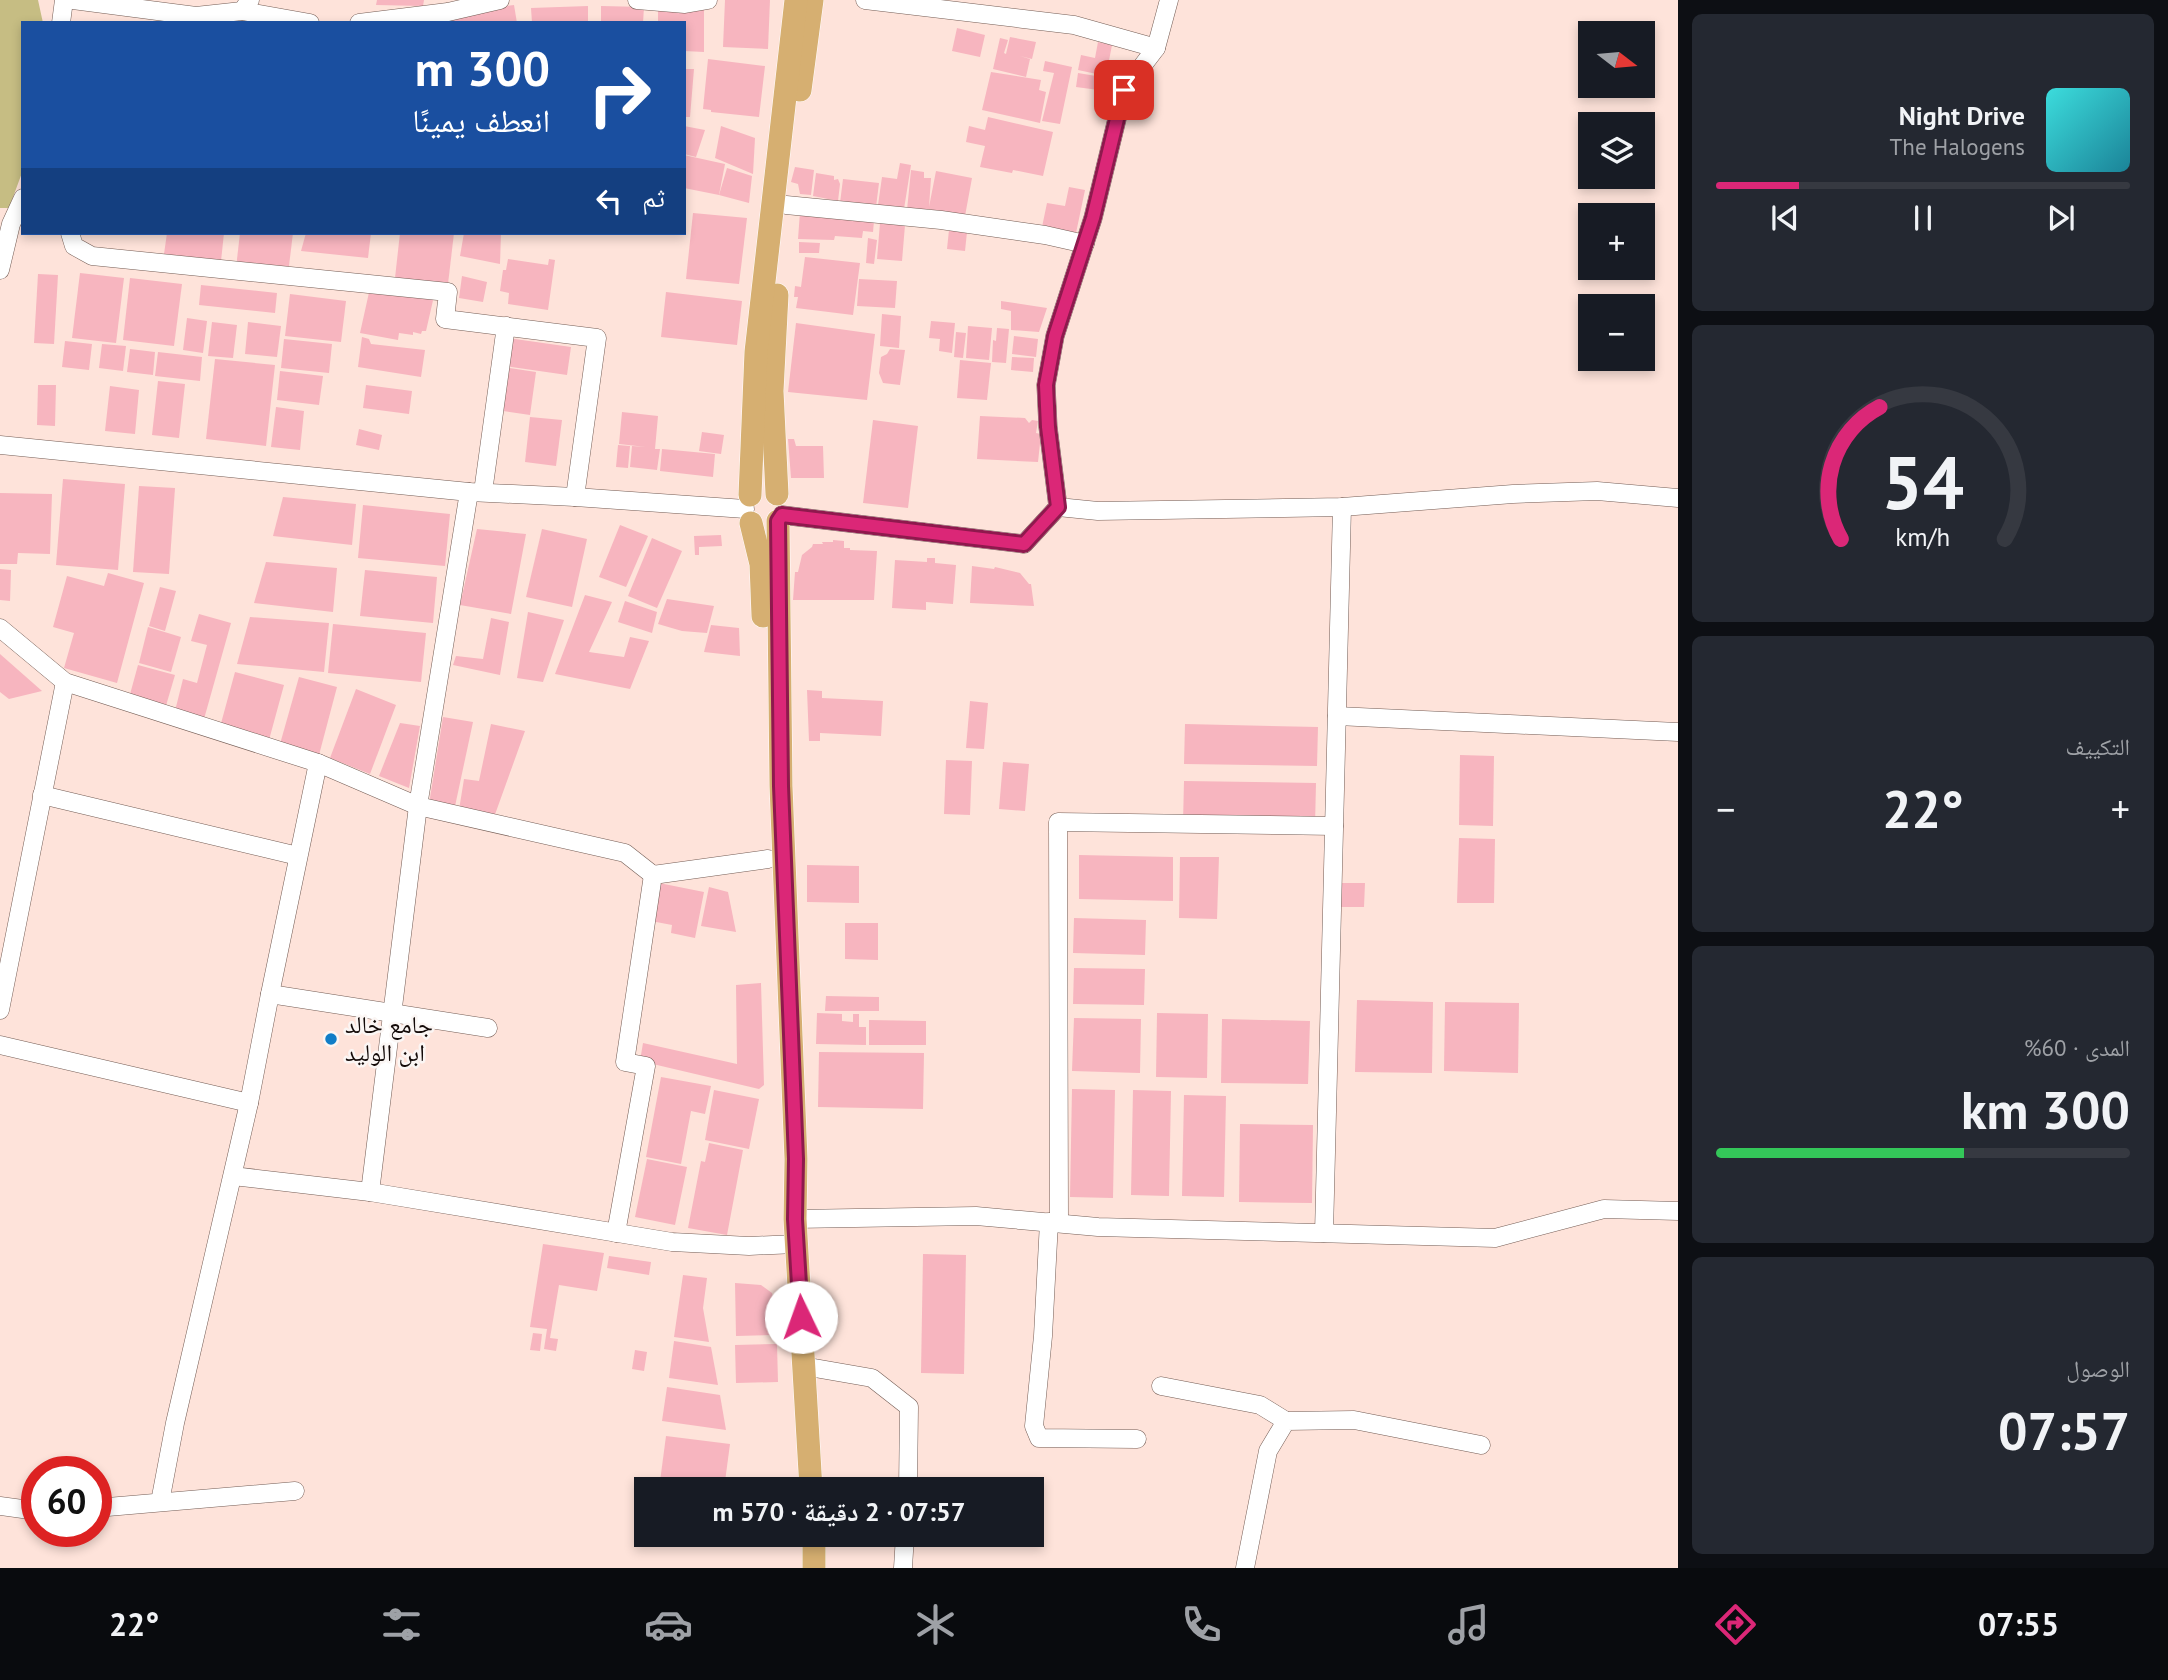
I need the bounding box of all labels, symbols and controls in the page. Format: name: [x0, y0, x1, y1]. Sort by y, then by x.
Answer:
north arrow: [1578, 21, 1656, 98]
map controls: [1578, 21, 1655, 371]
text: 300 m: [415, 36, 550, 100]
icon: right: [574, 49, 665, 140]
pin: [1094, 60, 1154, 120]
icon: arrive: [1105, 71, 1143, 109]
text: انعطف يمينًا: [412, 99, 550, 141]
text: Night Drive: [1899, 99, 2025, 132]
button: layers: [1578, 112, 1655, 189]
text: The Halogens: [1890, 132, 2025, 161]
text: ثم: [642, 181, 665, 214]
icon: left: [590, 182, 628, 220]
icon: previous: [1766, 199, 1804, 237]
icon: pause: [1904, 199, 1942, 237]
icon: next: [2042, 199, 2080, 237]
button: +: [1578, 203, 1655, 280]
button: −: [1578, 294, 1655, 371]
text: 54: [1882, 436, 1964, 530]
text: km/h: [1896, 521, 1950, 553]
text: التكييف: [2065, 732, 2130, 761]
text: 22°: [1882, 775, 1964, 842]
text: −: [1716, 784, 1735, 833]
text: +: [2111, 784, 2130, 833]
place label: جامع خالد ابن الوليد: [345, 1009, 433, 1068]
marker: جامع خالد ابن الوليد: [323, 1031, 339, 1047]
text: المدى · 60%: [2024, 1033, 2130, 1062]
text: 300 km: [1961, 1076, 2130, 1143]
position arrow: [764, 1280, 838, 1354]
text: الوصول: [2066, 1354, 2130, 1383]
text: 07:57: [1998, 1397, 2130, 1464]
speed limit sign: 60: [21, 1456, 112, 1547]
text: 07:57 · 2 دقيقة · 570 m: [712, 1495, 966, 1528]
icon: filters: [377, 1600, 426, 1649]
icon: car: [644, 1600, 693, 1649]
icon: climate: [911, 1600, 960, 1649]
icon: phone: [1177, 1600, 1226, 1649]
icon: music: [1444, 1600, 1493, 1649]
icon: directions: [1711, 1600, 1760, 1649]
text: 22°: [109, 1603, 159, 1645]
text: 07:55: [1978, 1603, 2059, 1645]

